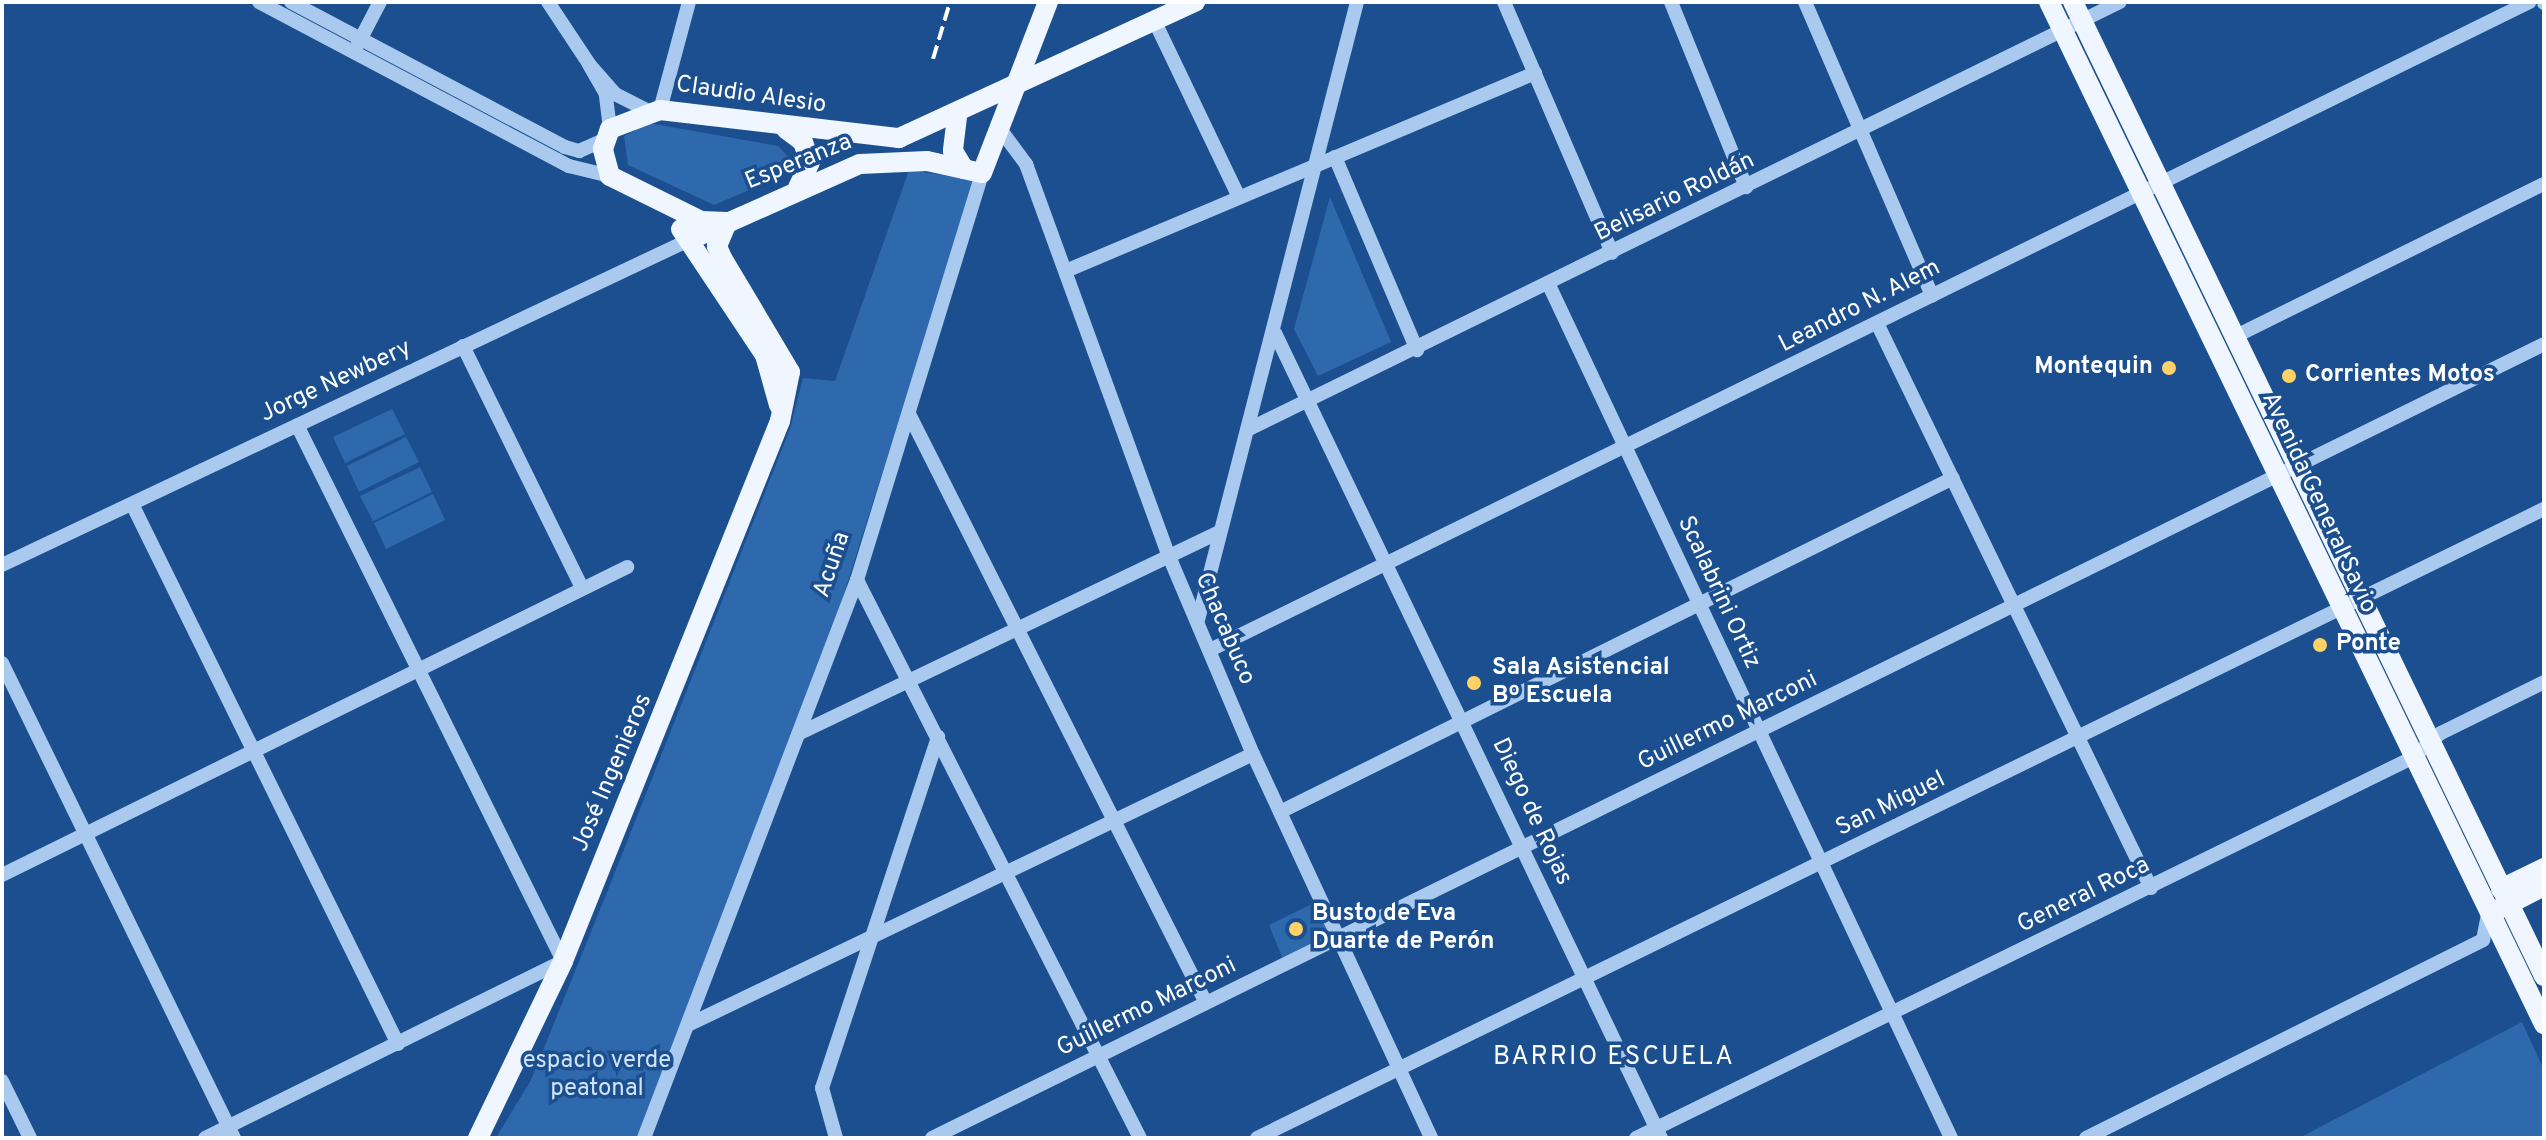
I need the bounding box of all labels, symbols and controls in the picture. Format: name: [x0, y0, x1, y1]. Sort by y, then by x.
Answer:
street label: Claudio Alesio: [674, 71, 828, 121]
street label: Esperanza: [742, 129, 856, 197]
street label: Belisario Roldán: [1590, 147, 1760, 249]
street label: Leandro N. Alem: [1774, 254, 1946, 360]
street label: Jorge Newbery: [256, 334, 416, 430]
place label: Montequin: [2034, 354, 2153, 382]
marker: Montequin: [2160, 359, 2178, 377]
place label: Corrientes Motos: [2305, 362, 2495, 390]
marker: Corrientes Motos: [2280, 367, 2298, 385]
street label: Avenida General Savio: [2254, 388, 2382, 618]
street label: Scalabrini Ortiz: [1670, 512, 1766, 674]
street label: Acuña: [808, 528, 858, 602]
street label: Chacabuco: [1187, 569, 1261, 689]
place label: Ponte: [2336, 631, 2401, 659]
marker: Ponte: [2311, 636, 2329, 654]
place label: Sala Asistencial Bº Escuela: [1492, 655, 1671, 711]
street label: Guillermo Marconi: [1634, 666, 1822, 778]
marker: Sala Asistencial Bº Escuela: [1463, 672, 1485, 694]
street label: José Ingenieros: [567, 690, 659, 856]
street label: Diego de Rojas: [1484, 734, 1578, 890]
street label: San Miguel: [1832, 766, 1950, 844]
street label: General Roca: [2013, 852, 2155, 940]
place label: Busto de Eva Duarte de Perón: [1312, 901, 1494, 957]
marker: Busto de Eva Duarte de Perón: [1287, 920, 1305, 938]
street label: Guillermo Marconi: [1053, 952, 1241, 1064]
district label: BARRIO ESCUELA: [1493, 1042, 1735, 1074]
park label: espacio verde peatonal: [523, 1048, 671, 1104]

